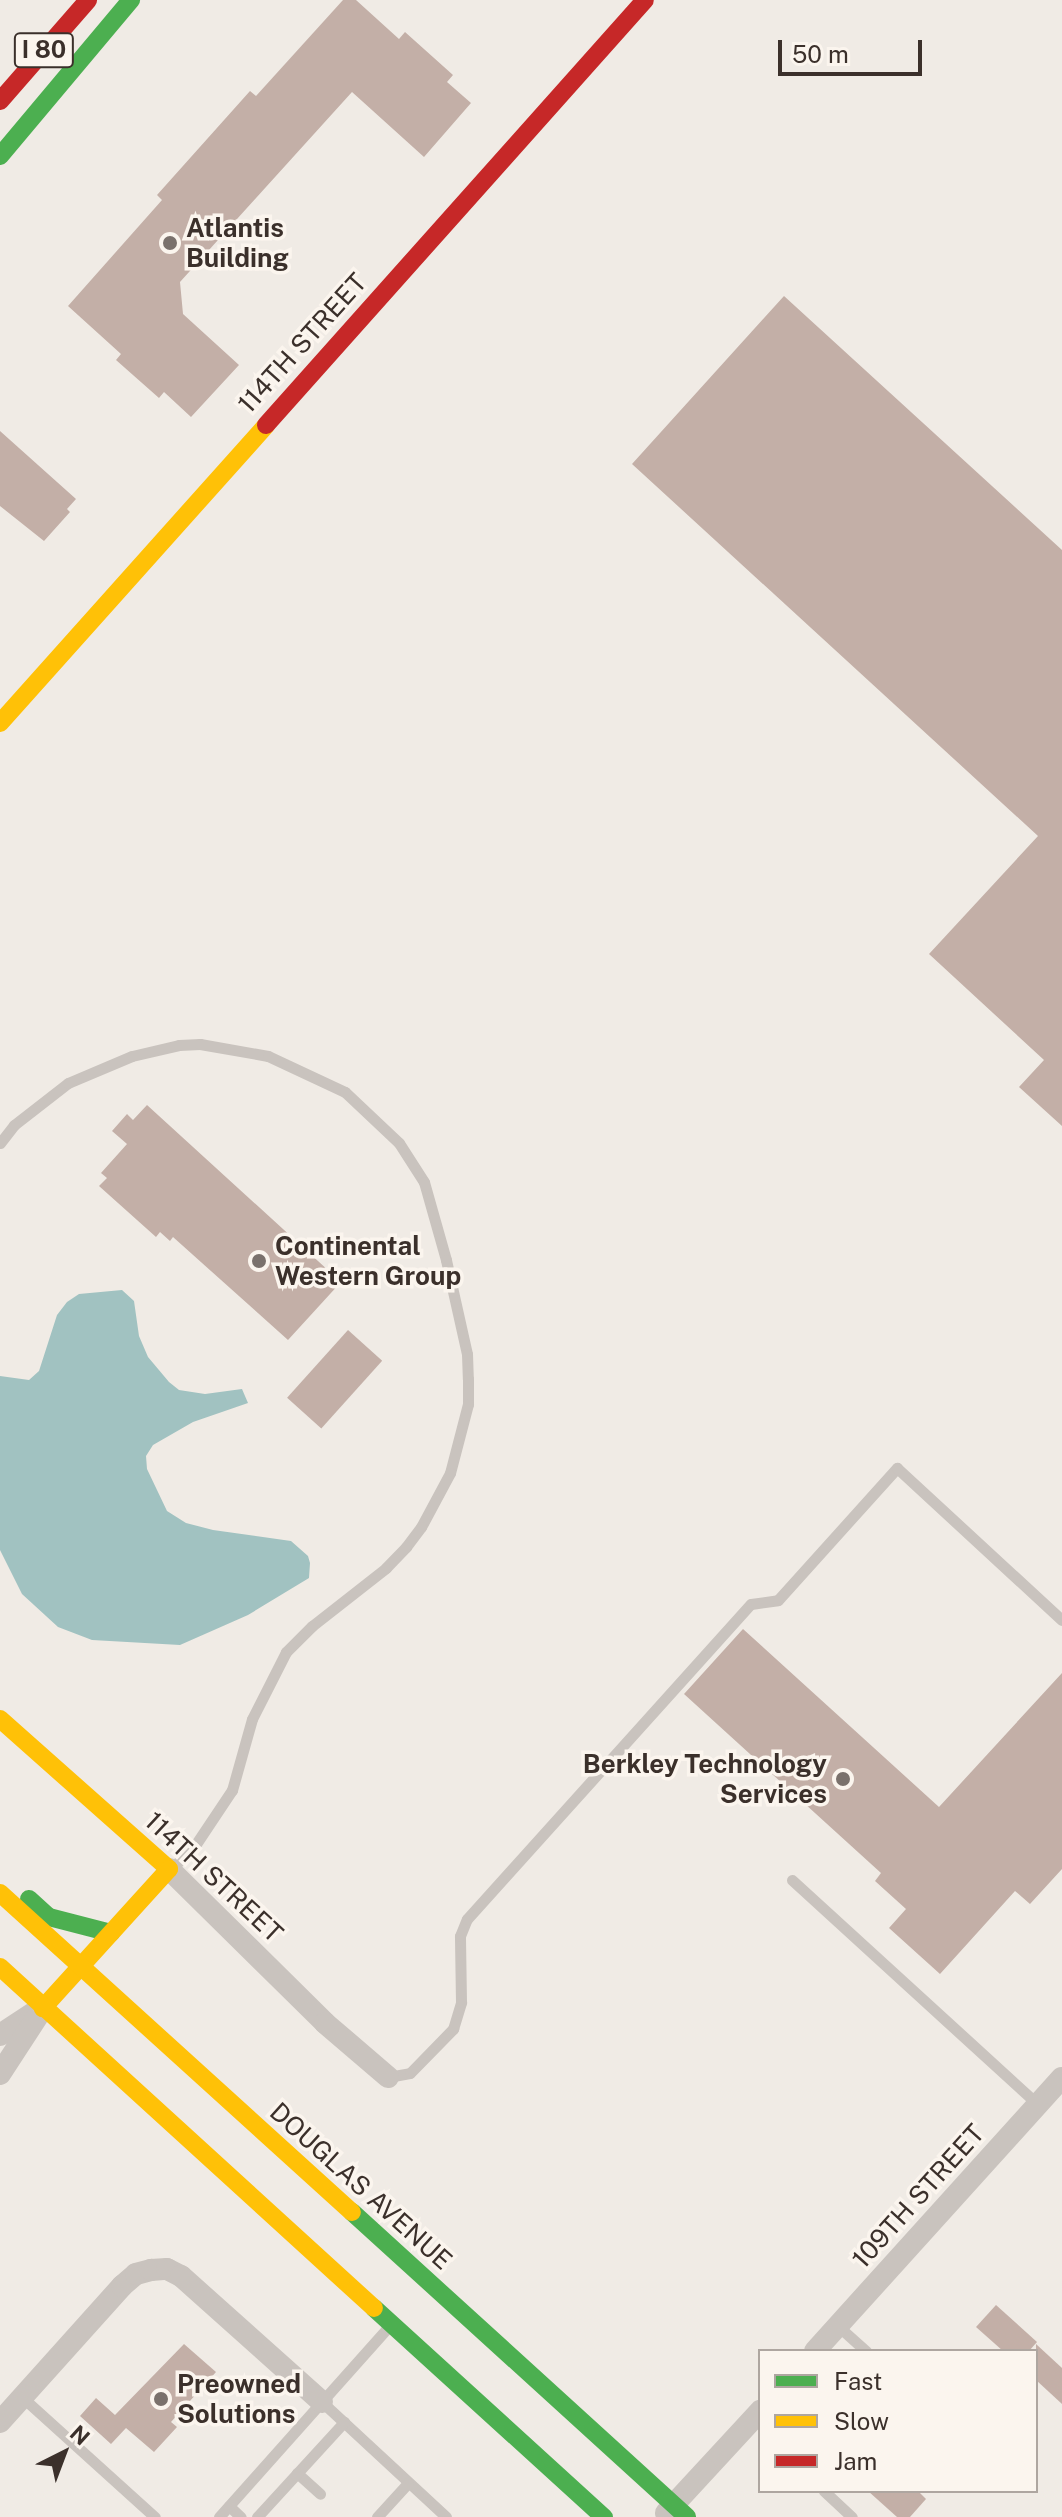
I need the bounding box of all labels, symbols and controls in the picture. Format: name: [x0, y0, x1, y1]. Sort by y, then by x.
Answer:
scale bar: [782, 24, 926, 74]
road number: I 80: [12, 30, 76, 70]
text: 50 m: [792, 40, 849, 68]
place label: Atlantis Building: [186, 212, 289, 274]
marker: Atlantis Building: [161, 234, 179, 252]
street label: 114TH STREET: [231, 267, 373, 419]
place label: Continental Western Group: [275, 1230, 461, 1292]
marker: Continental Western Group: [250, 1252, 268, 1270]
place label: Berkley Technology Services: [583, 1748, 827, 1810]
marker: Berkley Technology Services: [834, 1770, 852, 1788]
street label: 114TH STREET: [139, 1805, 289, 1949]
street label: DOUGLAS AVENUE: [263, 2096, 459, 2276]
street label: 109TH STREET: [845, 2118, 991, 2274]
legend: [758, 2349, 1038, 2493]
text: Fast: [834, 2367, 882, 2395]
place label: Preowned Solutions: [177, 2368, 301, 2430]
marker: Preowned Solutions: [152, 2390, 170, 2408]
text: Slow: [834, 2407, 889, 2435]
north arrow: [24, 2413, 104, 2493]
text: N: [65, 2420, 95, 2451]
text: Jam: [834, 2447, 877, 2475]

